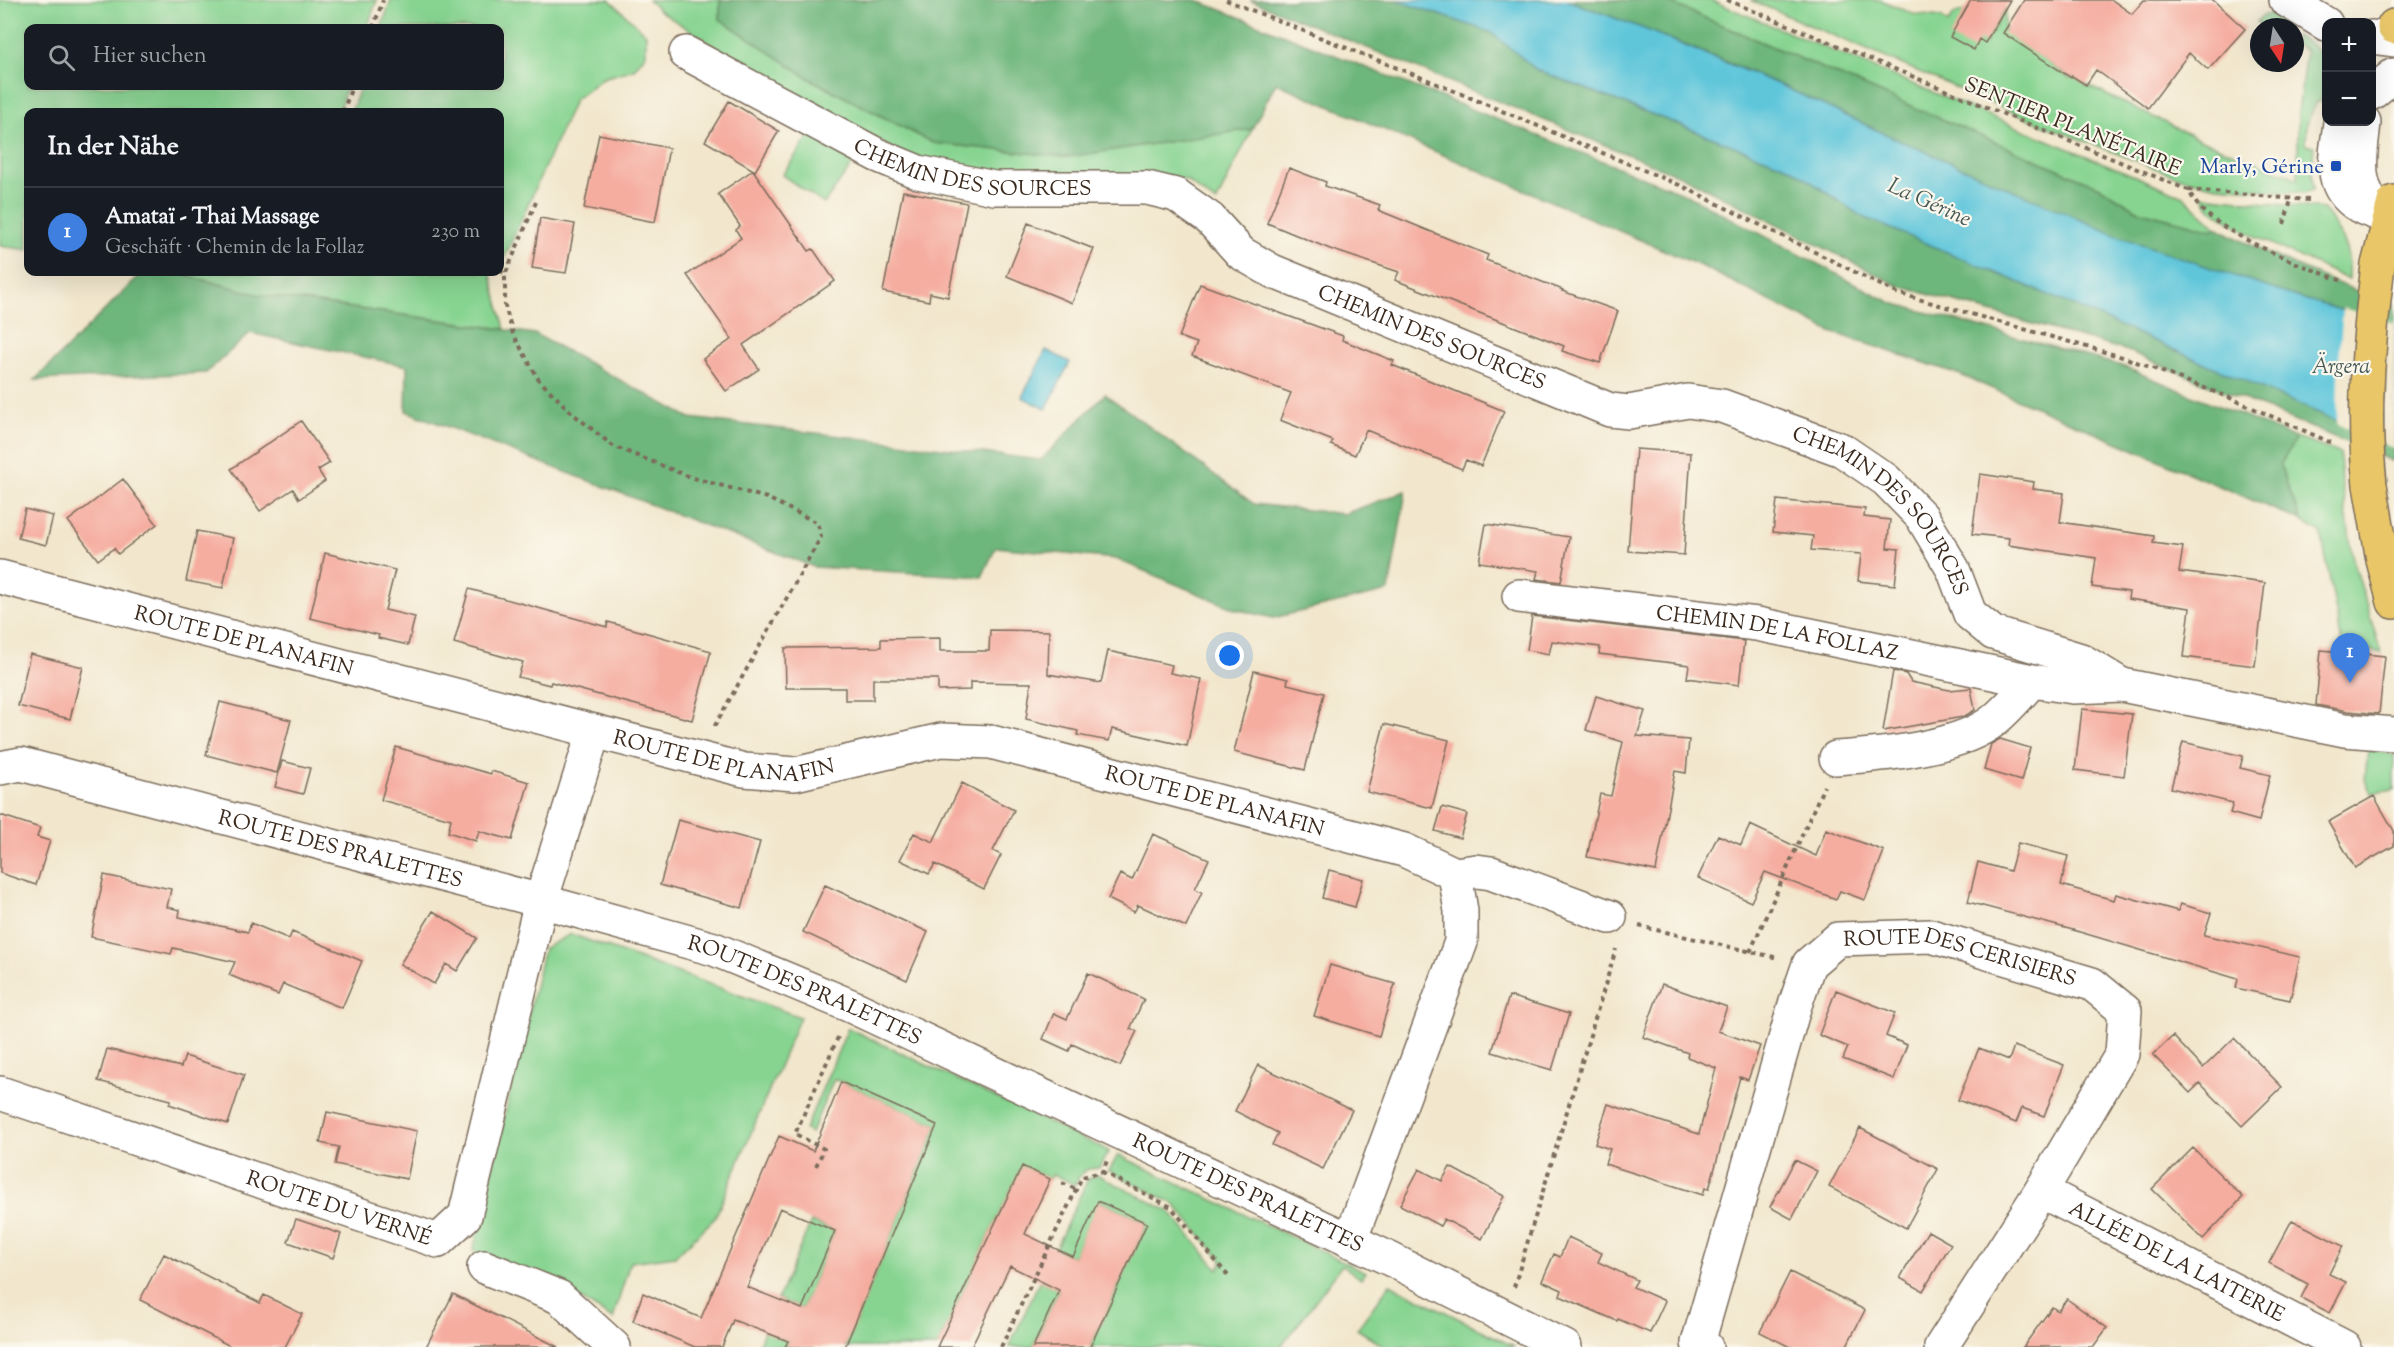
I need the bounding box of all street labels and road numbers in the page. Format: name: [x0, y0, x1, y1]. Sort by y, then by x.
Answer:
street label: SENTIER PLANÉTAIRE: [1959, 71, 2185, 185]
street label: CHEMIN DES SOURCES: [847, 132, 1092, 206]
street label: CHEMIN DES SOURCES: [1313, 278, 1550, 399]
street label: CHEMIN DES SOURCES: [1788, 420, 1975, 600]
street label: ROUTE DE PLANAFIN: [130, 599, 357, 685]
street label: CHEMIN DE LA FOLLAZ: [1654, 599, 1901, 670]
street label: ROUTE DE PLANAFIN: [610, 724, 838, 791]
street label: ROUTE DE PLANAFIN: [1101, 759, 1327, 846]
street label: ROUTE DES PRALETTES: [215, 804, 466, 897]
street label: ROUTE DES CERISIERS: [1843, 922, 2080, 995]
street label: ROUTE DES PRALETTES: [684, 929, 926, 1054]
street label: ROUTE DES PRALETTES: [1127, 1127, 1368, 1261]
street label: ROUTE DU VERNÉ: [242, 1164, 435, 1255]
street label: ALLÉE DE LA LAITERIE: [2063, 1195, 2290, 1331]

